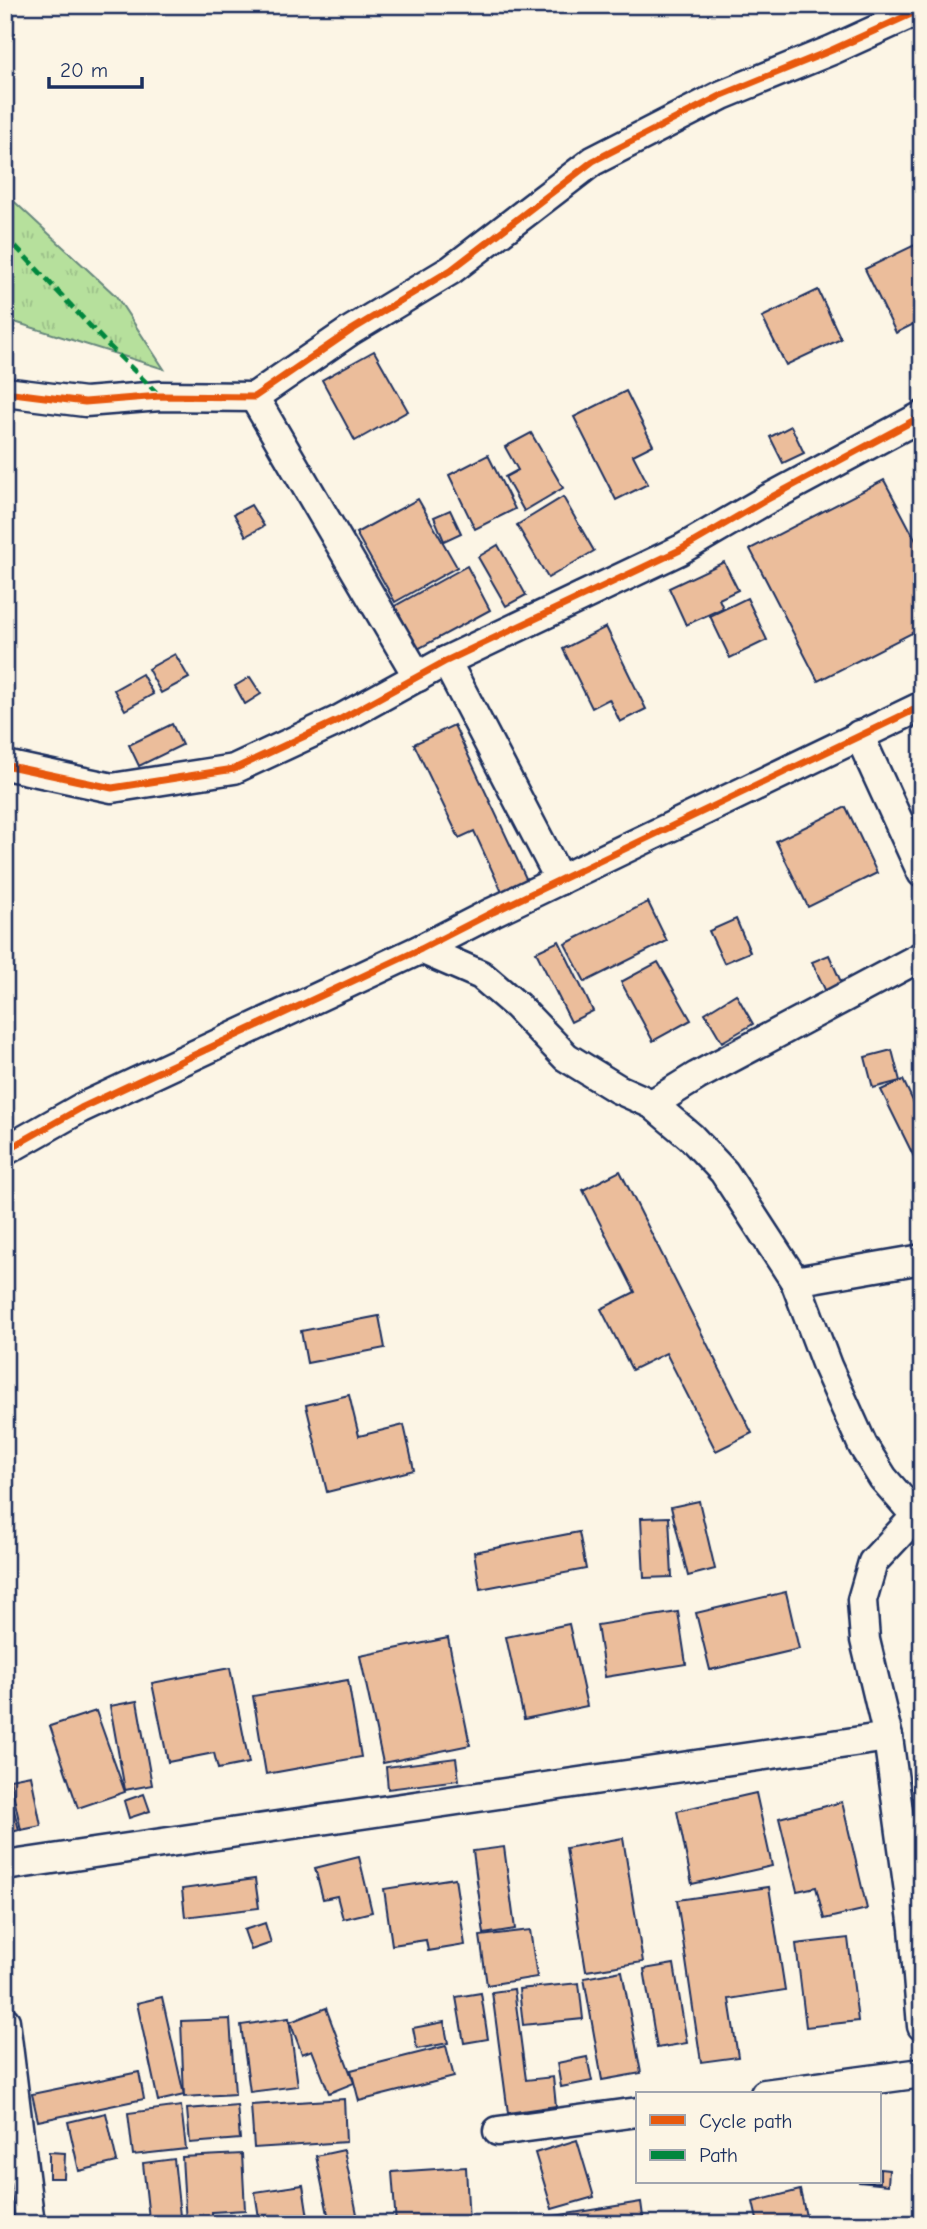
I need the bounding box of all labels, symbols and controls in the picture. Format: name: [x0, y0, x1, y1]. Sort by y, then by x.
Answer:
scale bar: [49, 46, 142, 90]
text: 20 m: [60, 58, 108, 82]
legend: [636, 2092, 881, 2184]
text: Cycle path: [699, 2109, 792, 2133]
text: Path: [699, 2143, 738, 2167]

